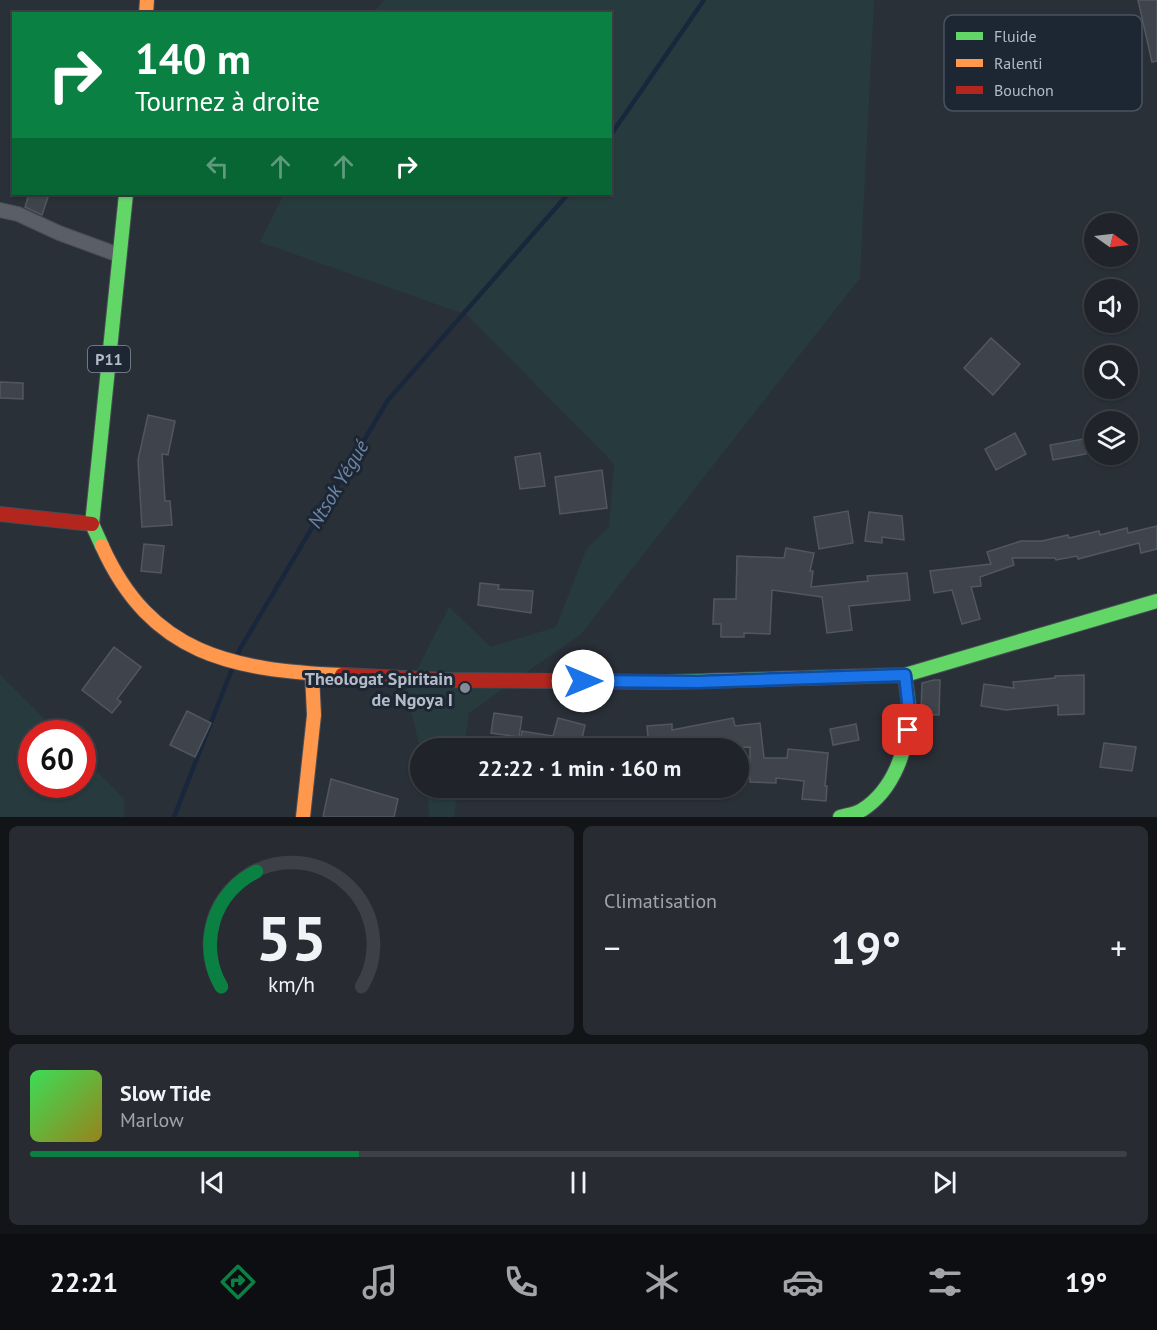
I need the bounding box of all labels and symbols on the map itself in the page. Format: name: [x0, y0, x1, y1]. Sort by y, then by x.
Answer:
legend: [944, 15, 1142, 111]
text: Fluide: [994, 26, 1037, 46]
text: Ralenti: [994, 53, 1043, 73]
text: Bouchon: [994, 80, 1054, 100]
north arrow: [1084, 213, 1138, 267]
road number: P11: [88, 346, 130, 372]
water label: Ntsok Yégué: [302, 435, 375, 533]
position arrow: [551, 649, 615, 713]
place label: Theologat Spiritain de Ngoya I: [305, 667, 453, 711]
marker: Theologat Spiritain de Ngoya I: [458, 681, 472, 695]
pin: [882, 704, 933, 755]
speed limit sign: 60: [18, 720, 96, 798]

